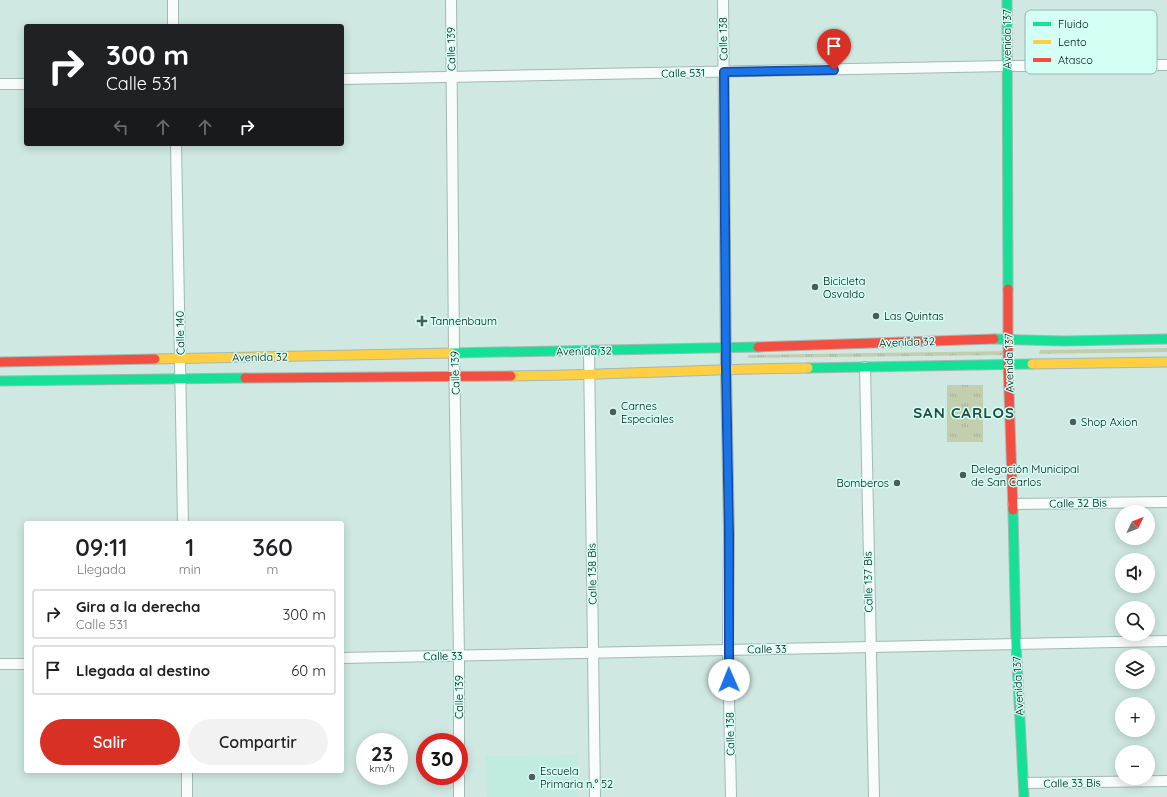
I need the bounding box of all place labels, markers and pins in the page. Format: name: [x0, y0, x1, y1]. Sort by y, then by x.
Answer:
pin: [817, 29, 851, 70]
place label: Bicicleta Osvaldo: [823, 274, 865, 301]
marker: Bicicleta Osvaldo: [810, 282, 820, 292]
place label: Las Quintas: [884, 309, 944, 323]
marker: Las Quintas: [871, 311, 881, 321]
place label: Tannenbaum: [430, 314, 497, 328]
marker: Tannenbaum: [417, 316, 427, 326]
place label: Carnes Especiales: [621, 399, 674, 426]
marker: Carnes Especiales: [608, 407, 618, 417]
place label: Shop Axion: [1081, 415, 1138, 429]
marker: Shop Axion: [1068, 417, 1078, 427]
place label: Delegación Municipal de San Carlos: [971, 462, 1079, 489]
marker: Delegación Municipal de San Carlos: [958, 470, 968, 480]
place label: Bomberos: [836, 476, 889, 490]
marker: Bomberos: [892, 478, 902, 488]
place label: Escuela Primaria n.° 52: [540, 764, 613, 791]
marker: Escuela Primaria n.° 52: [527, 772, 537, 782]

